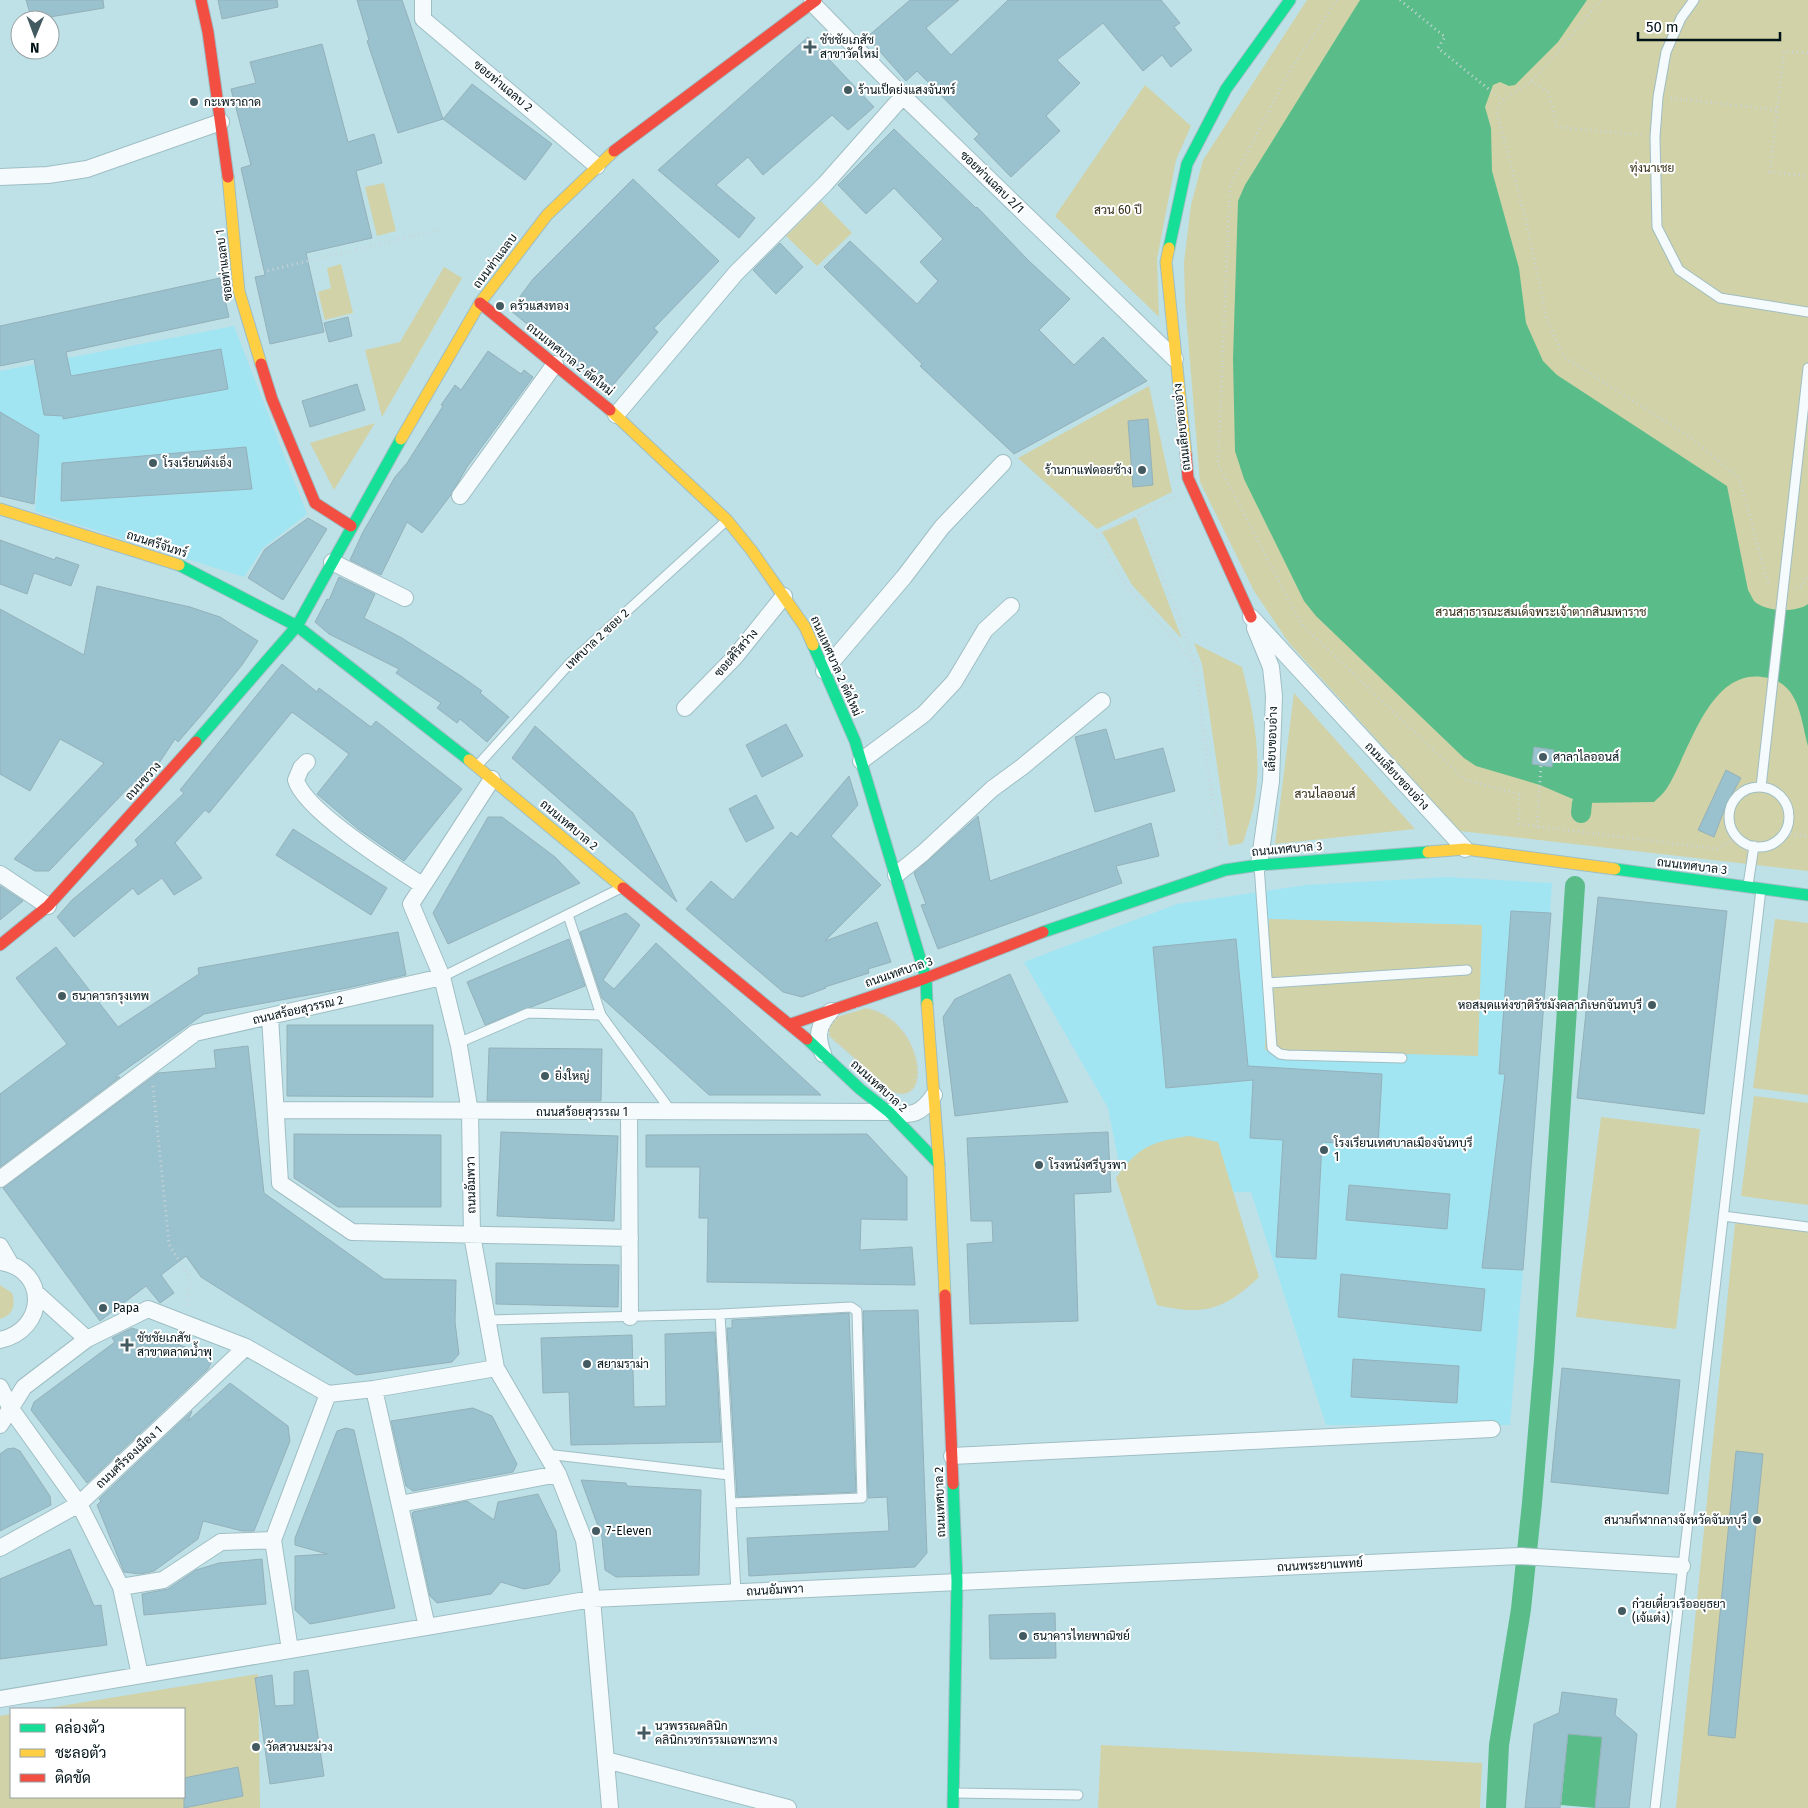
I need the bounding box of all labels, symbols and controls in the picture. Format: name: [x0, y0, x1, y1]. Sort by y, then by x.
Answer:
north arrow: [10, 10, 60, 60]
scale bar: [1638, 10, 1780, 42]
text: 50 m: [1646, 18, 1679, 36]
place label: ชัชชัยเภสัช สาขาวัดใหม่: [820, 33, 879, 61]
text: N: [30, 39, 40, 56]
marker: ชัชชัยเภสัช สาขาวัดใหม่: [804, 41, 816, 53]
street label: ซอยท่าแฉลบ 2: [471, 57, 535, 115]
place label: ร้านเป็ดย่งแสงจันทร์: [858, 82, 956, 97]
marker: ร้านเป็ดย่งแสงจันทร์: [842, 84, 854, 96]
place label: กะเพราถาด: [204, 95, 261, 109]
marker: กะเพราถาด: [188, 96, 200, 108]
street label: ซอยท่าแฉลบ 2/1: [957, 148, 1027, 216]
park label: ทุ่งนาเชย: [1630, 161, 1674, 177]
park label: สวน 60 ปี: [1094, 203, 1142, 217]
street label: ซอยท่าแฉลบ 1: [213, 228, 235, 302]
street label: ถนนท่าแฉลบ: [470, 231, 520, 291]
place label: ครัวแสงทอง: [510, 299, 569, 313]
marker: ครัวแสงทอง: [494, 300, 506, 312]
street label: ถนนเทศบาล 2 ตัดใหม่: [524, 319, 617, 398]
street label: ถนนเลียบขอบอ่าง: [1169, 383, 1194, 471]
place label: โรงเรียนตังเอ็ง: [162, 454, 232, 470]
marker: โรงเรียนตังเอ็ง: [147, 457, 159, 469]
place label: ร้านกาแฟดอยช้าง: [1045, 463, 1132, 477]
marker: ร้านกาแฟดอยช้าง: [1136, 464, 1148, 476]
street label: ถนนศรีจันทร์: [125, 527, 190, 560]
park label: สวนสาธารณะสมเด็จพระเจ้าตากสินมหาราช: [1435, 603, 1647, 619]
street label: เทศบาล 2 ซอย 2: [562, 606, 632, 672]
street label: ถนนเทศบาล 2 ตัดใหม่: [808, 613, 865, 718]
street label: ซอยศิริสว่าง: [711, 626, 761, 680]
street label: เลียบขอบอ่าง: [1263, 706, 1280, 772]
street label: ถนนเลียบขอบอ่าง: [1362, 738, 1433, 813]
place label: ศาลาไลออนส์: [1553, 749, 1619, 764]
marker: ศาลาไลออนส์: [1537, 751, 1549, 763]
street label: ถนนขวาง: [122, 759, 164, 803]
park label: สวนไลออนส์: [1294, 786, 1356, 801]
street label: ถนนเทศบาล 2: [537, 797, 601, 853]
street label: ถนนเทศบาล 3: [1251, 839, 1323, 859]
street label: ถนนเทศบาล 3: [1656, 855, 1728, 877]
street label: ถนนเทศบาล 3: [863, 954, 935, 990]
place label: ธนาคารกรุงเทพ: [72, 989, 149, 1005]
marker: ธนาคารกรุงเทพ: [56, 990, 68, 1002]
street label: ถนนสร้อยสุวรรณ 2: [251, 993, 345, 1029]
place label: หอสมุดแห่งชาติรัชมังคลาภิเษกจันทบุรี: [1458, 997, 1642, 1014]
marker: หอสมุดแห่งชาติรัชมังคลาภิเษกจันทบุรี: [1646, 999, 1658, 1011]
street label: ถนนเทศบาล 2: [848, 1057, 910, 1115]
place label: ยิ่งใหญ่: [555, 1066, 589, 1083]
marker: ยิ่งใหญ่: [539, 1070, 551, 1082]
street label: ถนนสร้อยสุวรรณ 1: [536, 1105, 628, 1121]
place label: โรงเรียนเทศบาลเมืองจันทบุรี 1: [1333, 1135, 1473, 1164]
marker: โรงเรียนเทศบาลเมืองจันทบุรี 1: [1318, 1144, 1330, 1156]
street label: ถนนอัมพวา: [464, 1156, 478, 1214]
place label: โรงหนังศรีบูรพา: [1048, 1157, 1127, 1173]
marker: โรงหนังศรีบูรพา: [1033, 1159, 1045, 1171]
place label: Papa: [113, 1301, 139, 1315]
marker: Papa: [97, 1302, 109, 1314]
place label: ชัชชัยเภสัช สาขาตลาดน้ำพุ: [137, 1331, 212, 1361]
marker: ชัชชัยเภสัช สาขาตลาดน้ำพุ: [121, 1339, 133, 1351]
place label: สยามราม่า: [597, 1357, 649, 1371]
marker: สยามราม่า: [581, 1358, 593, 1370]
street label: ถนนศรีรองเมือง 1: [92, 1422, 165, 1491]
street label: ถนนเทศบาล 2: [932, 1466, 948, 1538]
place label: สนามกีฬากลางจังหวัดจันทบุรี: [1604, 1512, 1747, 1529]
marker: สนามกีฬากลางจังหวัดจันทบุรี: [1751, 1514, 1763, 1526]
place label: 7-Eleven: [606, 1524, 652, 1538]
marker: 7-Eleven: [590, 1525, 602, 1537]
street label: ถนนพระยาแพทย์: [1277, 1555, 1363, 1574]
street label: ถนนอัมพวา: [746, 1582, 804, 1598]
place label: ก๋วยเตี๋ยวเรืออยุธยา (เจ้แต๋ง): [1632, 1593, 1726, 1625]
marker: ก๋วยเตี๋ยวเรืออยุธยา (เจ้แต๋ง): [1616, 1605, 1628, 1617]
place label: ธนาคารไทยพาณิชย์: [1033, 1628, 1130, 1643]
marker: ธนาคารไทยพาณิชย์: [1017, 1630, 1029, 1642]
legend: [10, 1708, 185, 1798]
text: คล่องตัว: [55, 1718, 105, 1737]
place label: นวพรรณคลินิก คลินิกเวชกรรมเฉพาะทาง: [655, 1719, 777, 1747]
marker: นวพรรณคลินิก คลินิกเวชกรรมเฉพาะทาง: [637, 1726, 651, 1740]
place label: วัดสวนมะม่วง: [266, 1740, 333, 1754]
marker: วัดสวนมะม่วง: [250, 1741, 262, 1753]
text: ชะลอตัว: [55, 1744, 106, 1762]
text: ติดขัด: [55, 1769, 91, 1787]

